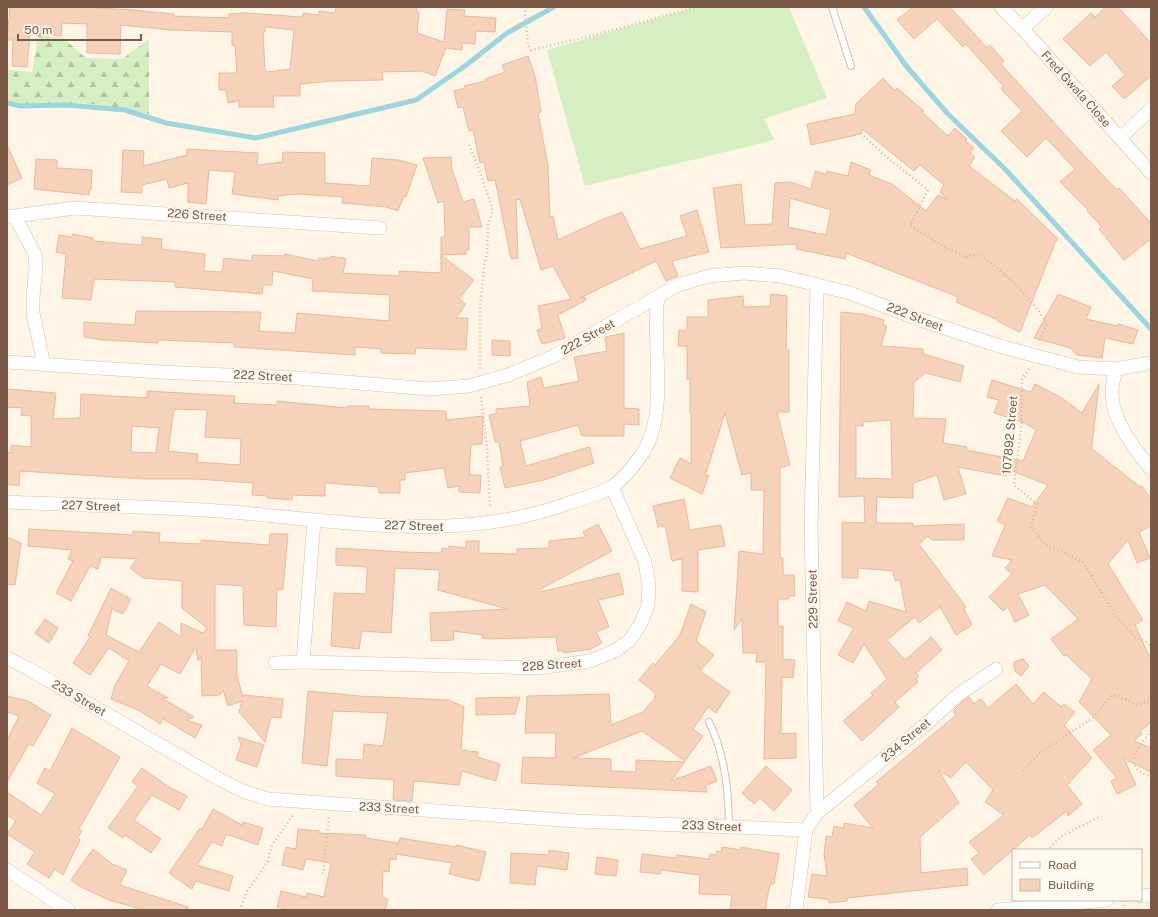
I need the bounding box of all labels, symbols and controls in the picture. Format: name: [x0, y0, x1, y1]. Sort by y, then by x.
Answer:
scale bar: [18, 16, 141, 42]
text: 50 m: [24, 23, 52, 37]
street label: Fred Gwala Close: [1038, 48, 1114, 130]
street label: 226 Street: [167, 206, 228, 224]
street label: 222 Street: [885, 300, 946, 334]
street label: 222 Street: [559, 316, 618, 358]
street label: 222 Street: [233, 367, 293, 385]
street label: 107892 Street: [1000, 395, 1020, 475]
street label: 227 Street: [61, 498, 121, 514]
street label: 227 Street: [384, 518, 444, 534]
street label: 229 Street: [805, 569, 821, 629]
street label: 228 Street: [522, 656, 583, 674]
street label: 233 Street: [49, 677, 109, 719]
street label: 234 Street: [878, 715, 934, 765]
street label: 233 Street: [359, 799, 420, 817]
street label: 233 Street: [682, 818, 743, 834]
legend: [1012, 849, 1142, 901]
text: Road: [1048, 858, 1076, 872]
text: Building: [1048, 878, 1094, 892]

